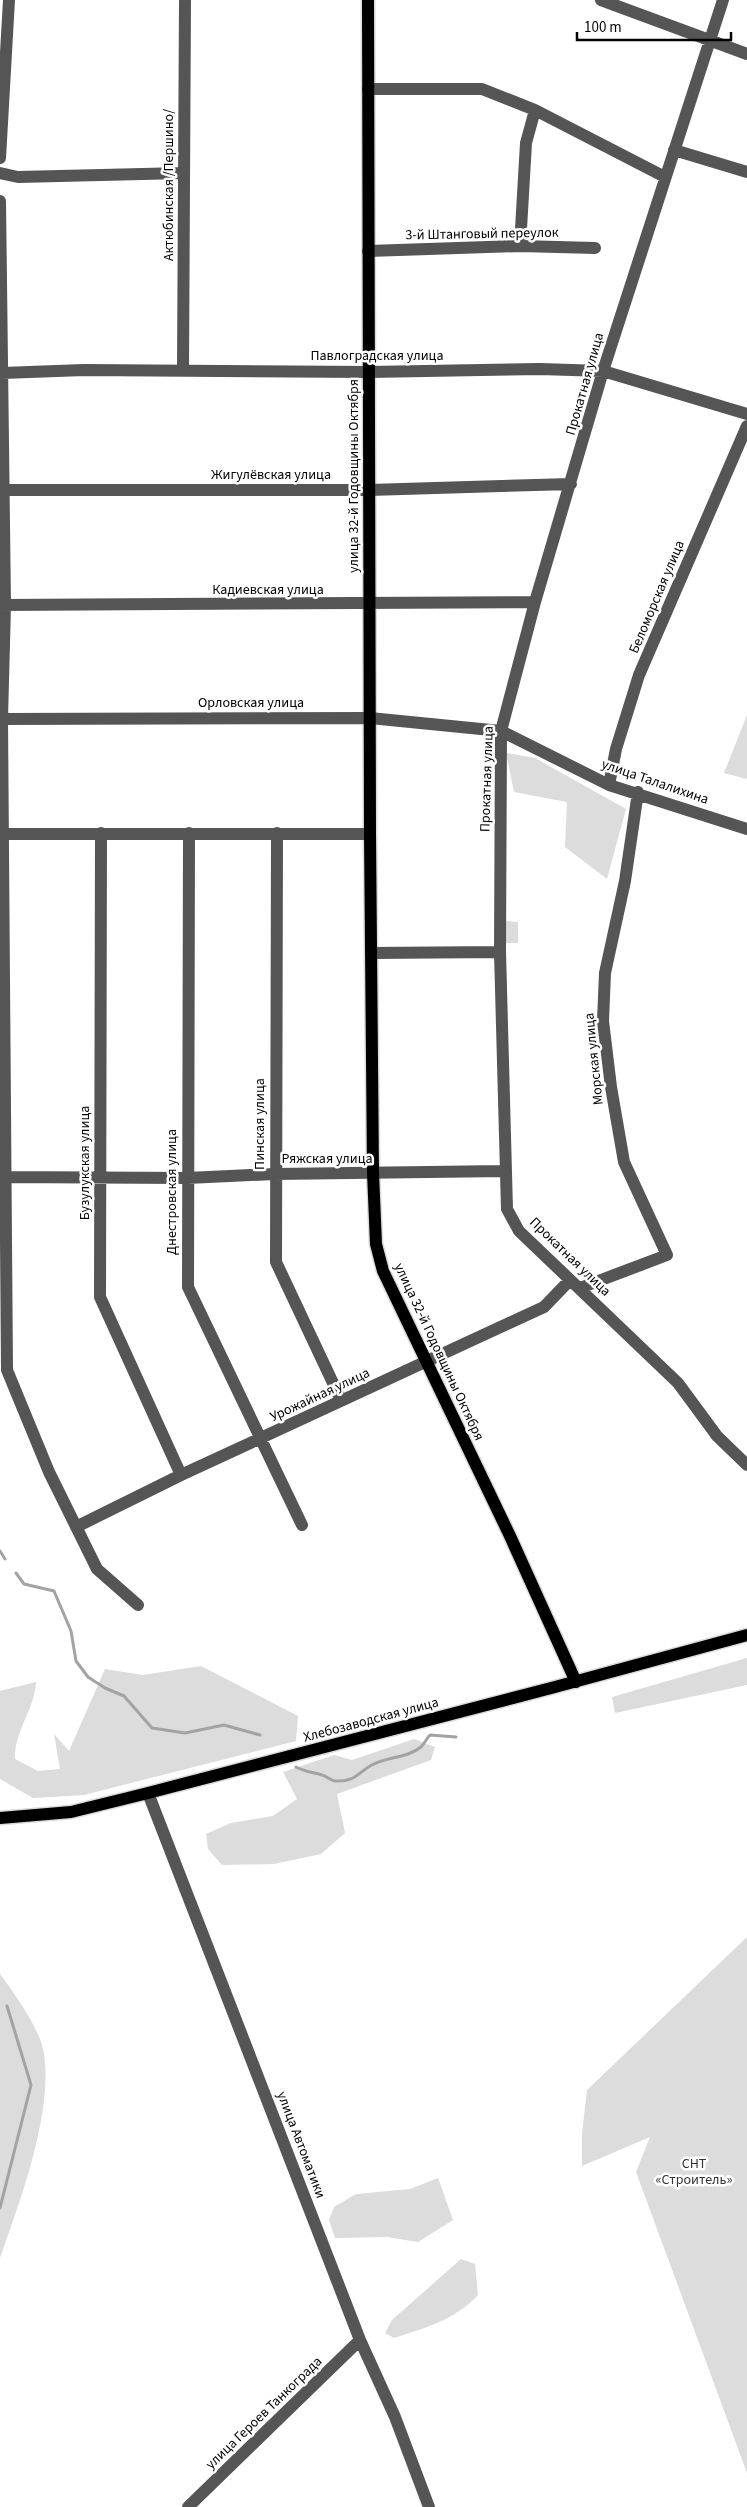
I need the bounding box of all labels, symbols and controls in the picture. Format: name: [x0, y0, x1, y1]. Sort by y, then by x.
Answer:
scale bar: [577, 10, 731, 42]
text: 100 m: [584, 17, 622, 38]
street label: Актюбинская /Першино/: [159, 109, 179, 261]
street label: 3-й Штанговый переулок: [405, 223, 559, 245]
street label: Прокатная улица: [561, 330, 609, 438]
street label: Павлоградская улица: [310, 346, 444, 366]
street label: улица 32-й Годовщины Октября: [344, 379, 364, 573]
street label: Жигулёвская улица: [211, 465, 331, 485]
street label: Беломорская улица: [624, 537, 690, 657]
street label: Кадиевская улица: [212, 580, 324, 600]
street label: Орловская улица: [198, 693, 304, 713]
street label: Прокатная улица: [475, 726, 499, 832]
street label: улица Талалихина: [599, 754, 711, 810]
street label: Морская улица: [579, 1012, 609, 1106]
street label: Пинская улица: [250, 1078, 270, 1170]
street label: Бузулукская улица: [75, 1106, 95, 1220]
street label: Днестровская улица: [162, 1129, 182, 1255]
street label: Ряжская улица: [281, 1149, 373, 1169]
street label: Прокатная улица: [525, 1213, 615, 1301]
street label: улица 32-й Годовщины Октября: [389, 1260, 489, 1444]
street label: Урожайная улица: [267, 1363, 373, 1427]
street label: Хлебозаводская улица: [301, 1692, 441, 1748]
street label: улица Автоматики: [271, 2089, 331, 2201]
park label: СНТ «Строитель»: [656, 2154, 732, 2190]
street label: улица Героев Танкограда: [201, 2352, 327, 2474]

